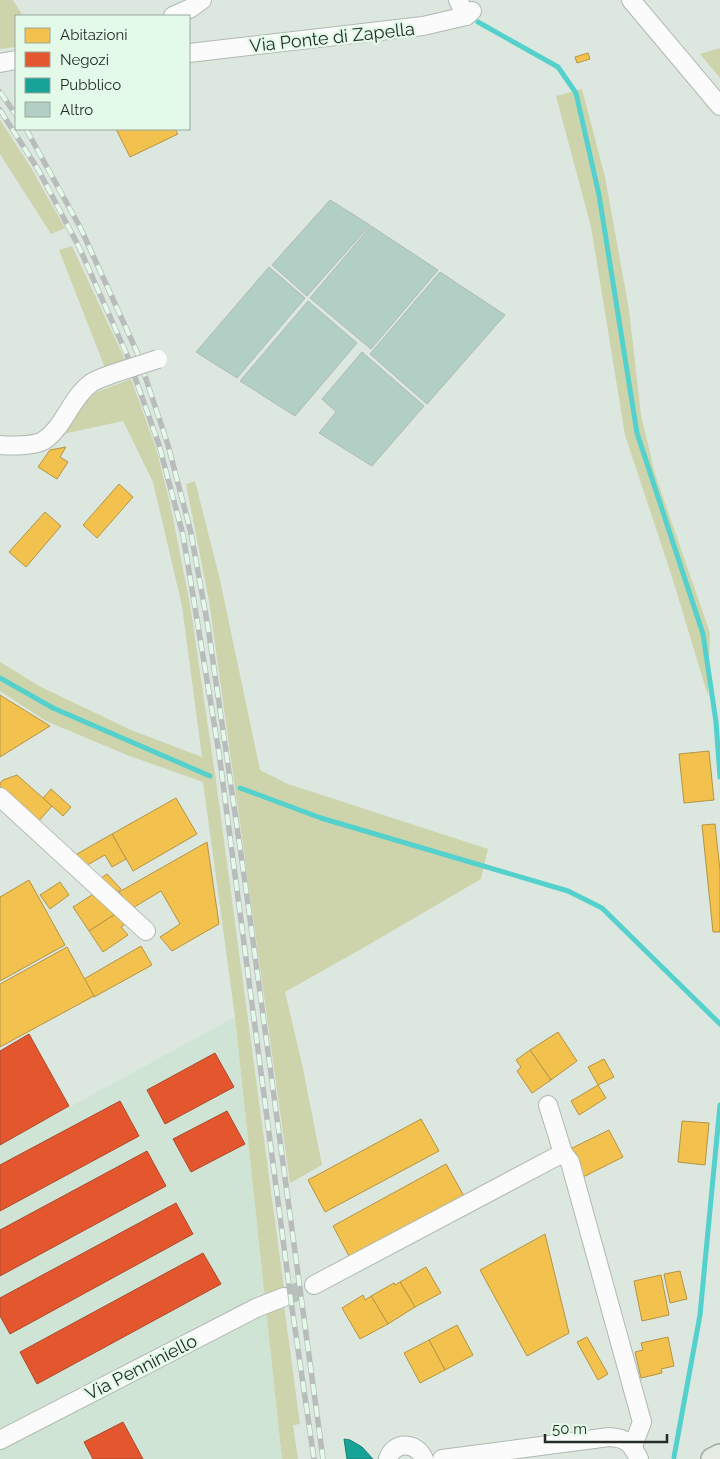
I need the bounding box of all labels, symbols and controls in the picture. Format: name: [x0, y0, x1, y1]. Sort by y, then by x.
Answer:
legend: [15, 15, 190, 130]
street label: Via Ponte di Zapella: [248, 18, 416, 56]
text: Abitazioni: [60, 26, 127, 44]
text: Negozi: [60, 51, 109, 69]
text: Pubblico: [60, 76, 121, 94]
text: Altro: [60, 101, 93, 119]
street label: Via Penniniello: [82, 1330, 201, 1404]
scale bar: [545, 1412, 668, 1444]
text: 50 m: [552, 1420, 587, 1438]

